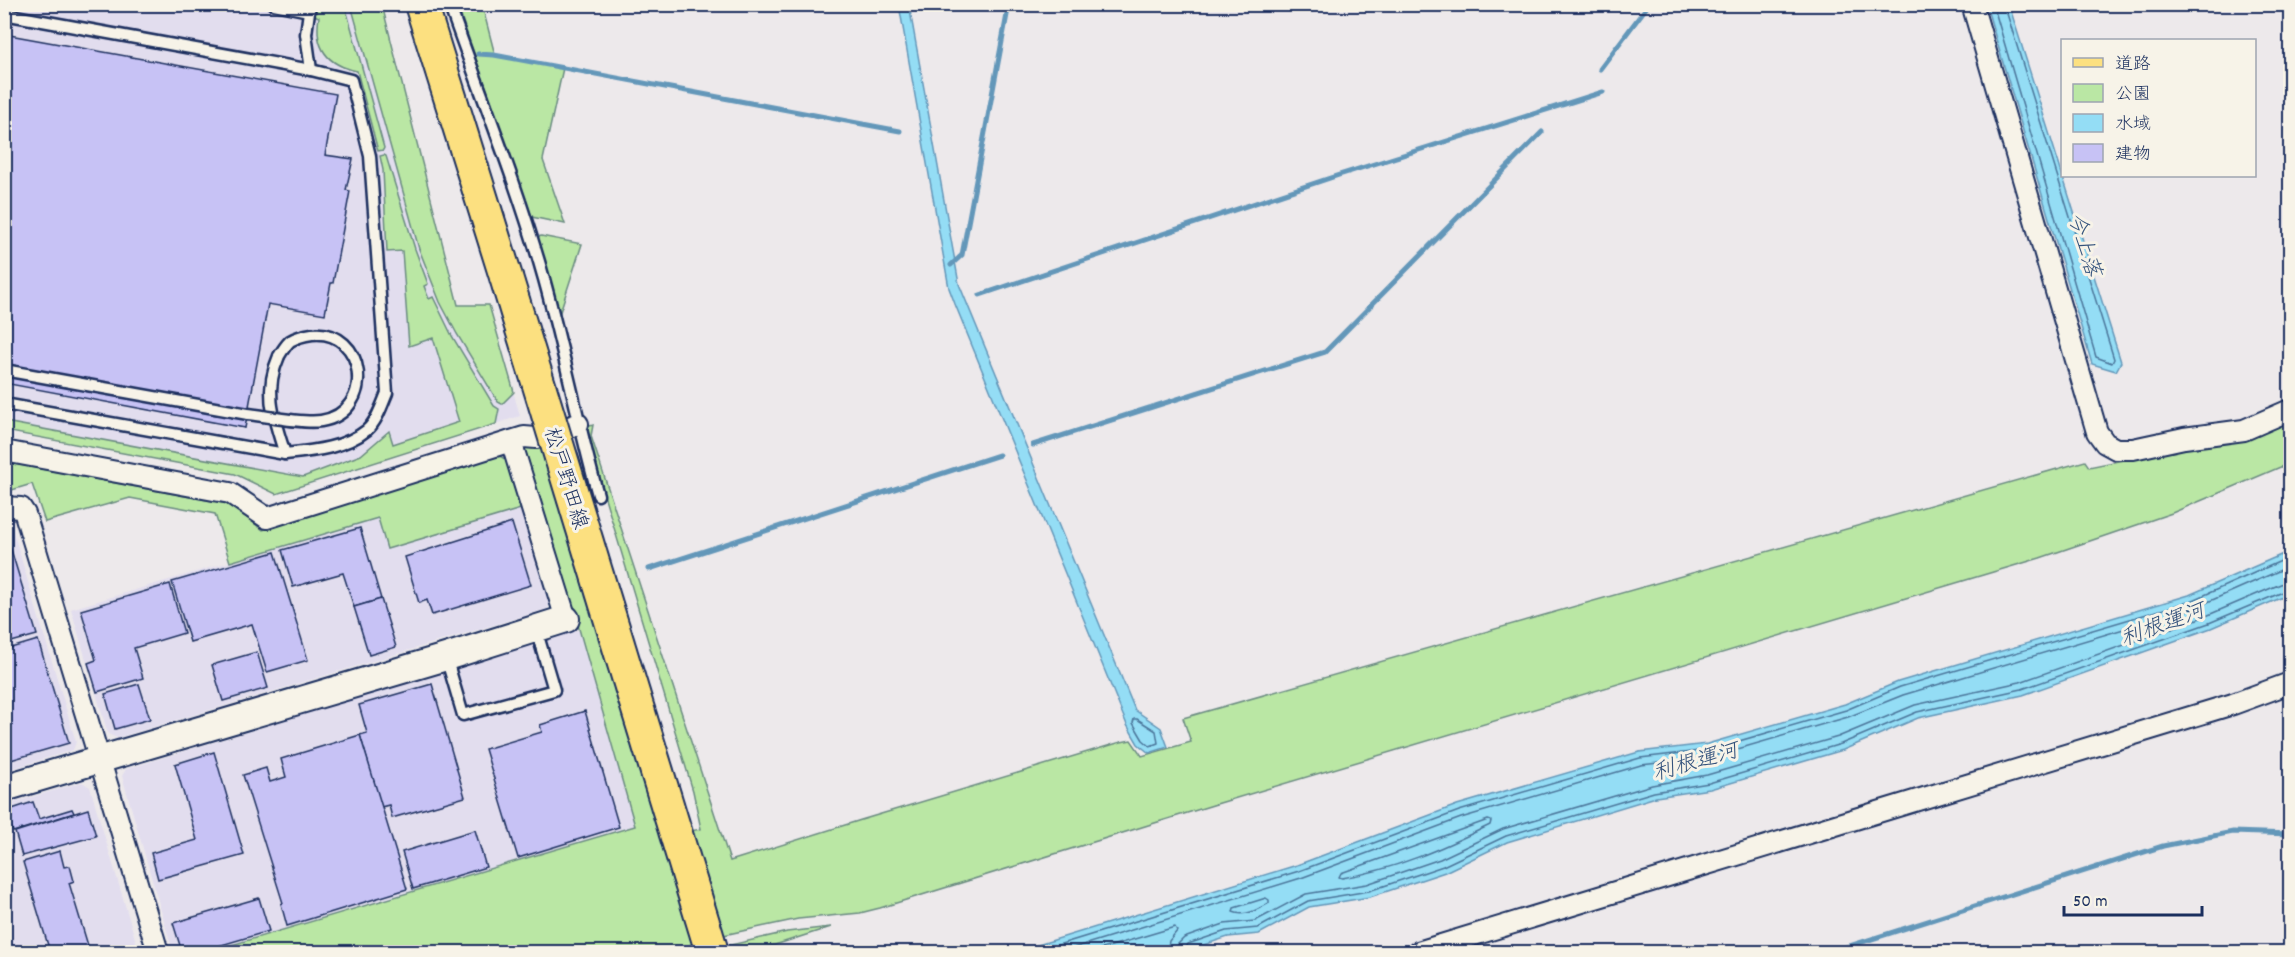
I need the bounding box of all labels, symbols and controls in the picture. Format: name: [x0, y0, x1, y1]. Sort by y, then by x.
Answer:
legend: [2061, 39, 2256, 177]
text: 道路: [2115, 53, 2151, 78]
text: 公園: [2115, 83, 2151, 108]
text: 水域: [2115, 113, 2151, 138]
text: 建物: [2115, 143, 2151, 168]
water label: 今上落: [2058, 209, 2108, 283]
street label: 松戸野田線: [534, 424, 594, 533]
water label: 利根運河: [2117, 596, 2213, 656]
water label: 利根運河: [1649, 736, 1745, 790]
scale bar: [2064, 879, 2202, 917]
text: 50 m: [2073, 890, 2108, 915]

